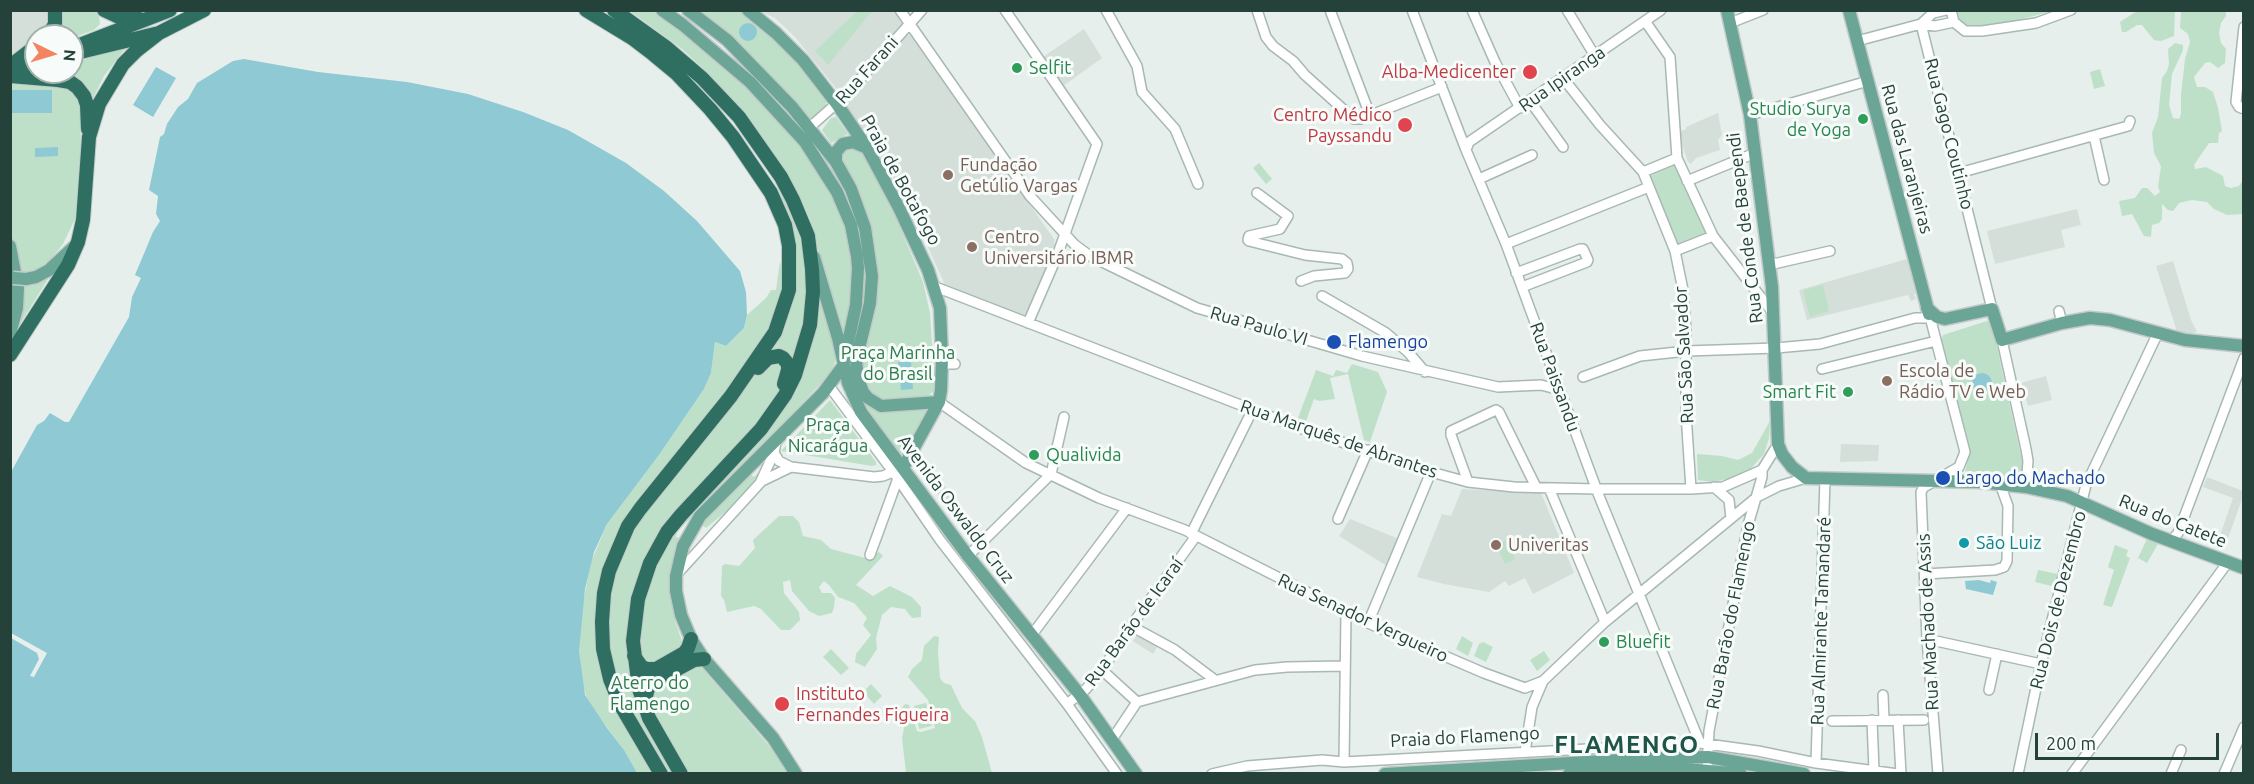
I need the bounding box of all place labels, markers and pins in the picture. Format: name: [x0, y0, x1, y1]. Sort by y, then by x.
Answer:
place label: Selfit: [1029, 57, 1071, 79]
marker: Selfit: [1010, 61, 1024, 75]
place label: Alba-Medicenter: [1382, 61, 1516, 83]
marker: Alba-Medicenter: [1521, 63, 1539, 81]
place label: Studio Surya de Yoga: [1750, 98, 1851, 140]
place label: Centro Médico Payssandu: [1273, 104, 1392, 146]
marker: Studio Surya de Yoga: [1856, 112, 1870, 126]
marker: Centro Médico Payssandu: [1396, 116, 1414, 134]
place label: Fundação Getúlio Vargas: [960, 154, 1078, 196]
marker: Fundação Getúlio Vargas: [941, 168, 955, 182]
place label: Centro Universitário IBMR: [984, 226, 1134, 268]
marker: Centro Universitário IBMR: [965, 240, 979, 254]
place label: Flamengo: [1348, 331, 1428, 353]
marker: Flamengo: [1325, 333, 1343, 351]
place label: Escola de Rádio TV e Web: [1899, 360, 2026, 403]
marker: Escola de Rádio TV e Web: [1880, 374, 1894, 388]
place label: Smart Fit: [1763, 381, 1836, 403]
marker: Smart Fit: [1841, 385, 1855, 399]
place label: Qualivida: [1046, 444, 1121, 466]
marker: Qualivida: [1027, 448, 1041, 462]
place label: Largo do Machado: [1956, 467, 2105, 489]
marker: Largo do Machado: [1934, 469, 1952, 487]
place label: São Luiz: [1976, 532, 2041, 554]
place label: Univeritas: [1508, 534, 1589, 556]
marker: São Luiz: [1957, 536, 1971, 550]
marker: Univeritas: [1489, 538, 1503, 552]
place label: Bluefit: [1616, 631, 1671, 653]
marker: Bluefit: [1597, 635, 1611, 649]
place label: Instituto Fernandes Figueira: [796, 683, 949, 726]
marker: Instituto Fernandes Figueira: [773, 695, 791, 713]

